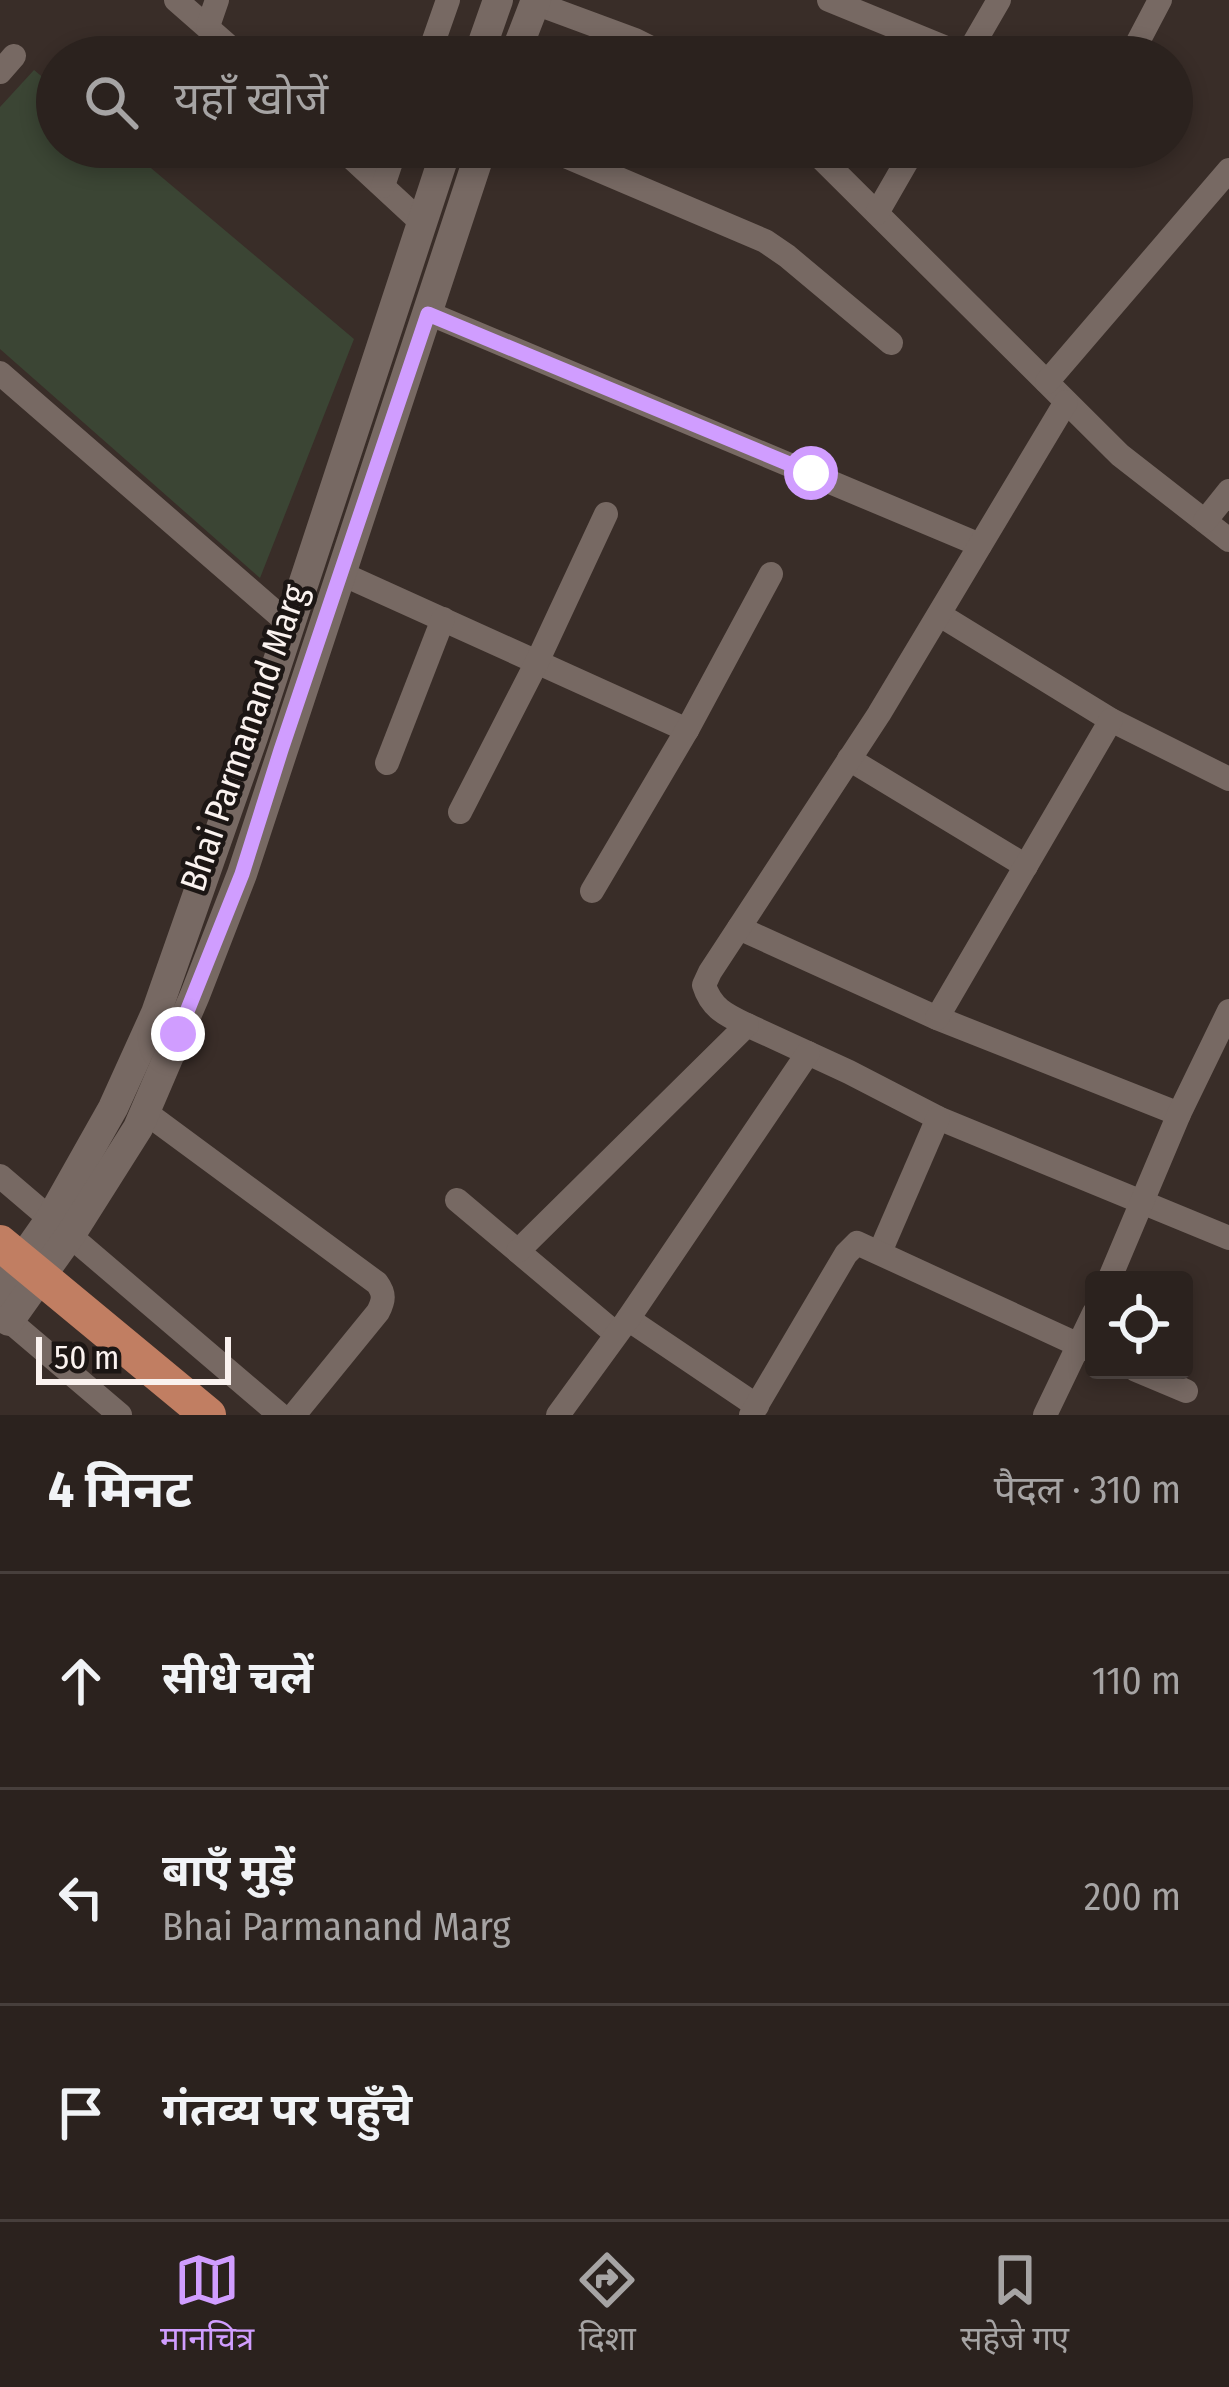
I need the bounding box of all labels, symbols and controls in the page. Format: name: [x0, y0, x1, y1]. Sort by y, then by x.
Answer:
search box: [36, 36, 1193, 168]
icon: search: [78, 69, 144, 135]
text: यहाँ खोजें: [174, 72, 328, 126]
route start: [784, 446, 838, 500]
street label: Bhai Parmanand Marg: [171, 579, 317, 897]
route end: [151, 1007, 205, 1061]
map controls: [1085, 1271, 1193, 1379]
button: locate: [1085, 1271, 1193, 1379]
scale bar: [36, 1331, 231, 1384]
text: 50 m: [54, 1338, 119, 1378]
text: 4 मिनट: [48, 1459, 192, 1521]
text: पैदल · 310 m: [994, 1467, 1181, 1513]
icon: ahead: [48, 1648, 114, 1714]
text: सीधे चलें: [162, 1651, 313, 1705]
text: 110 m: [1092, 1658, 1181, 1704]
text: बाएँ मुड़ें: [162, 1844, 295, 1898]
icon: left: [48, 1864, 114, 1930]
text: 200 m: [1084, 1874, 1181, 1920]
text: Bhai Parmanand Marg: [162, 1904, 511, 1950]
icon: arrive: [48, 2080, 114, 2146]
text: गंतव्य पर पहुँचे: [162, 2083, 412, 2137]
tab: मानचित्र: [160, 2247, 254, 2363]
tab: दिशा: [574, 2247, 640, 2363]
tab: सहेजे गए: [960, 2247, 1069, 2363]

